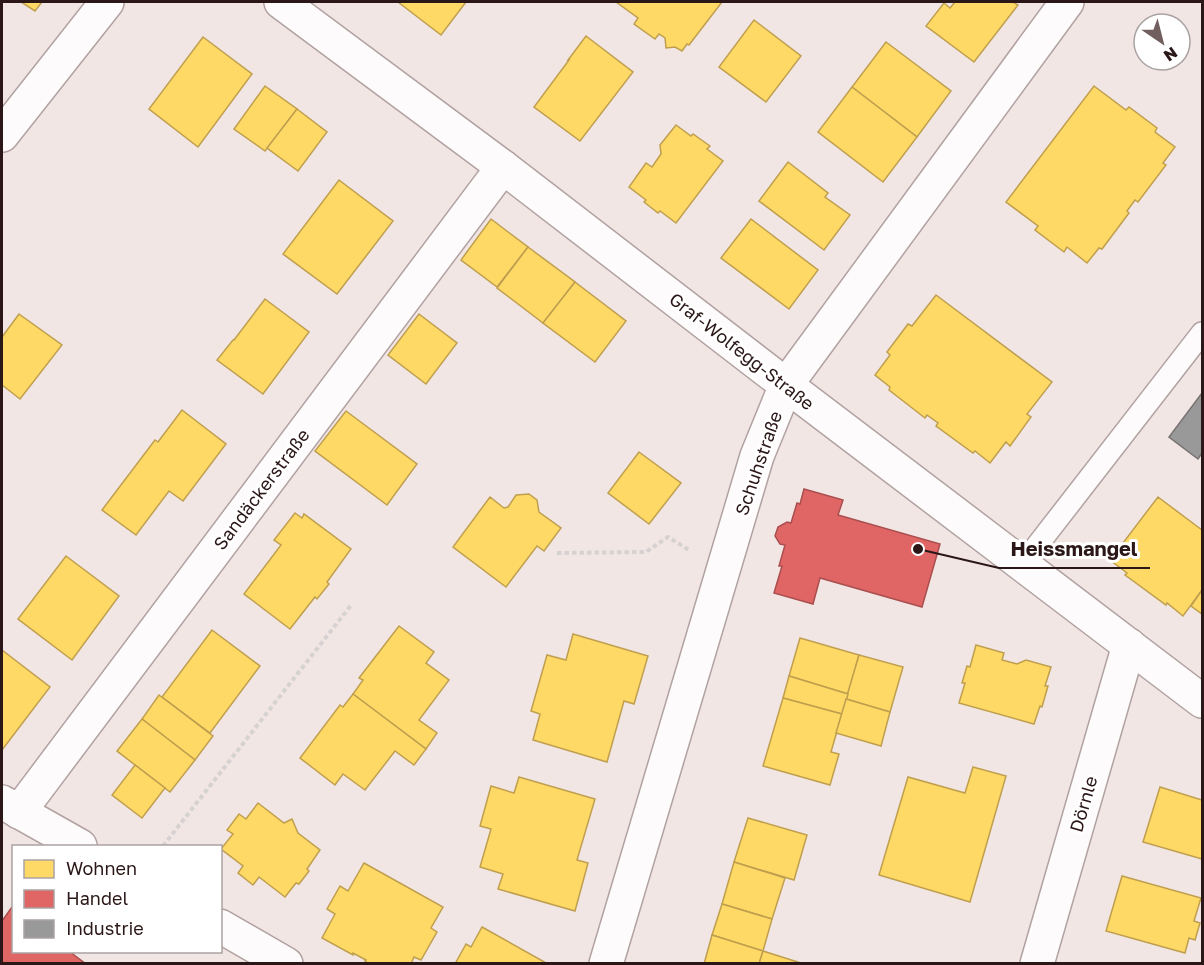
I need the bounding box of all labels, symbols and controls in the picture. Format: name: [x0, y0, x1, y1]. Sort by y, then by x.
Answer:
north arrow: [1132, 12, 1192, 72]
text: N: [1160, 43, 1181, 66]
street label: Graf-Wolfegg-Straße: [665, 288, 819, 414]
street label: Schuhstraße: [730, 408, 786, 518]
street label: Sandäckerstraße: [208, 424, 314, 554]
callout: Heissmangel: [999, 530, 1150, 568]
text: Heissmangel: [1011, 536, 1138, 560]
street label: Dörnle: [1064, 773, 1102, 835]
legend: [12, 845, 222, 953]
text: Wohnen: [66, 857, 137, 879]
text: Handel: [66, 887, 128, 909]
text: Industrie: [66, 917, 144, 939]

